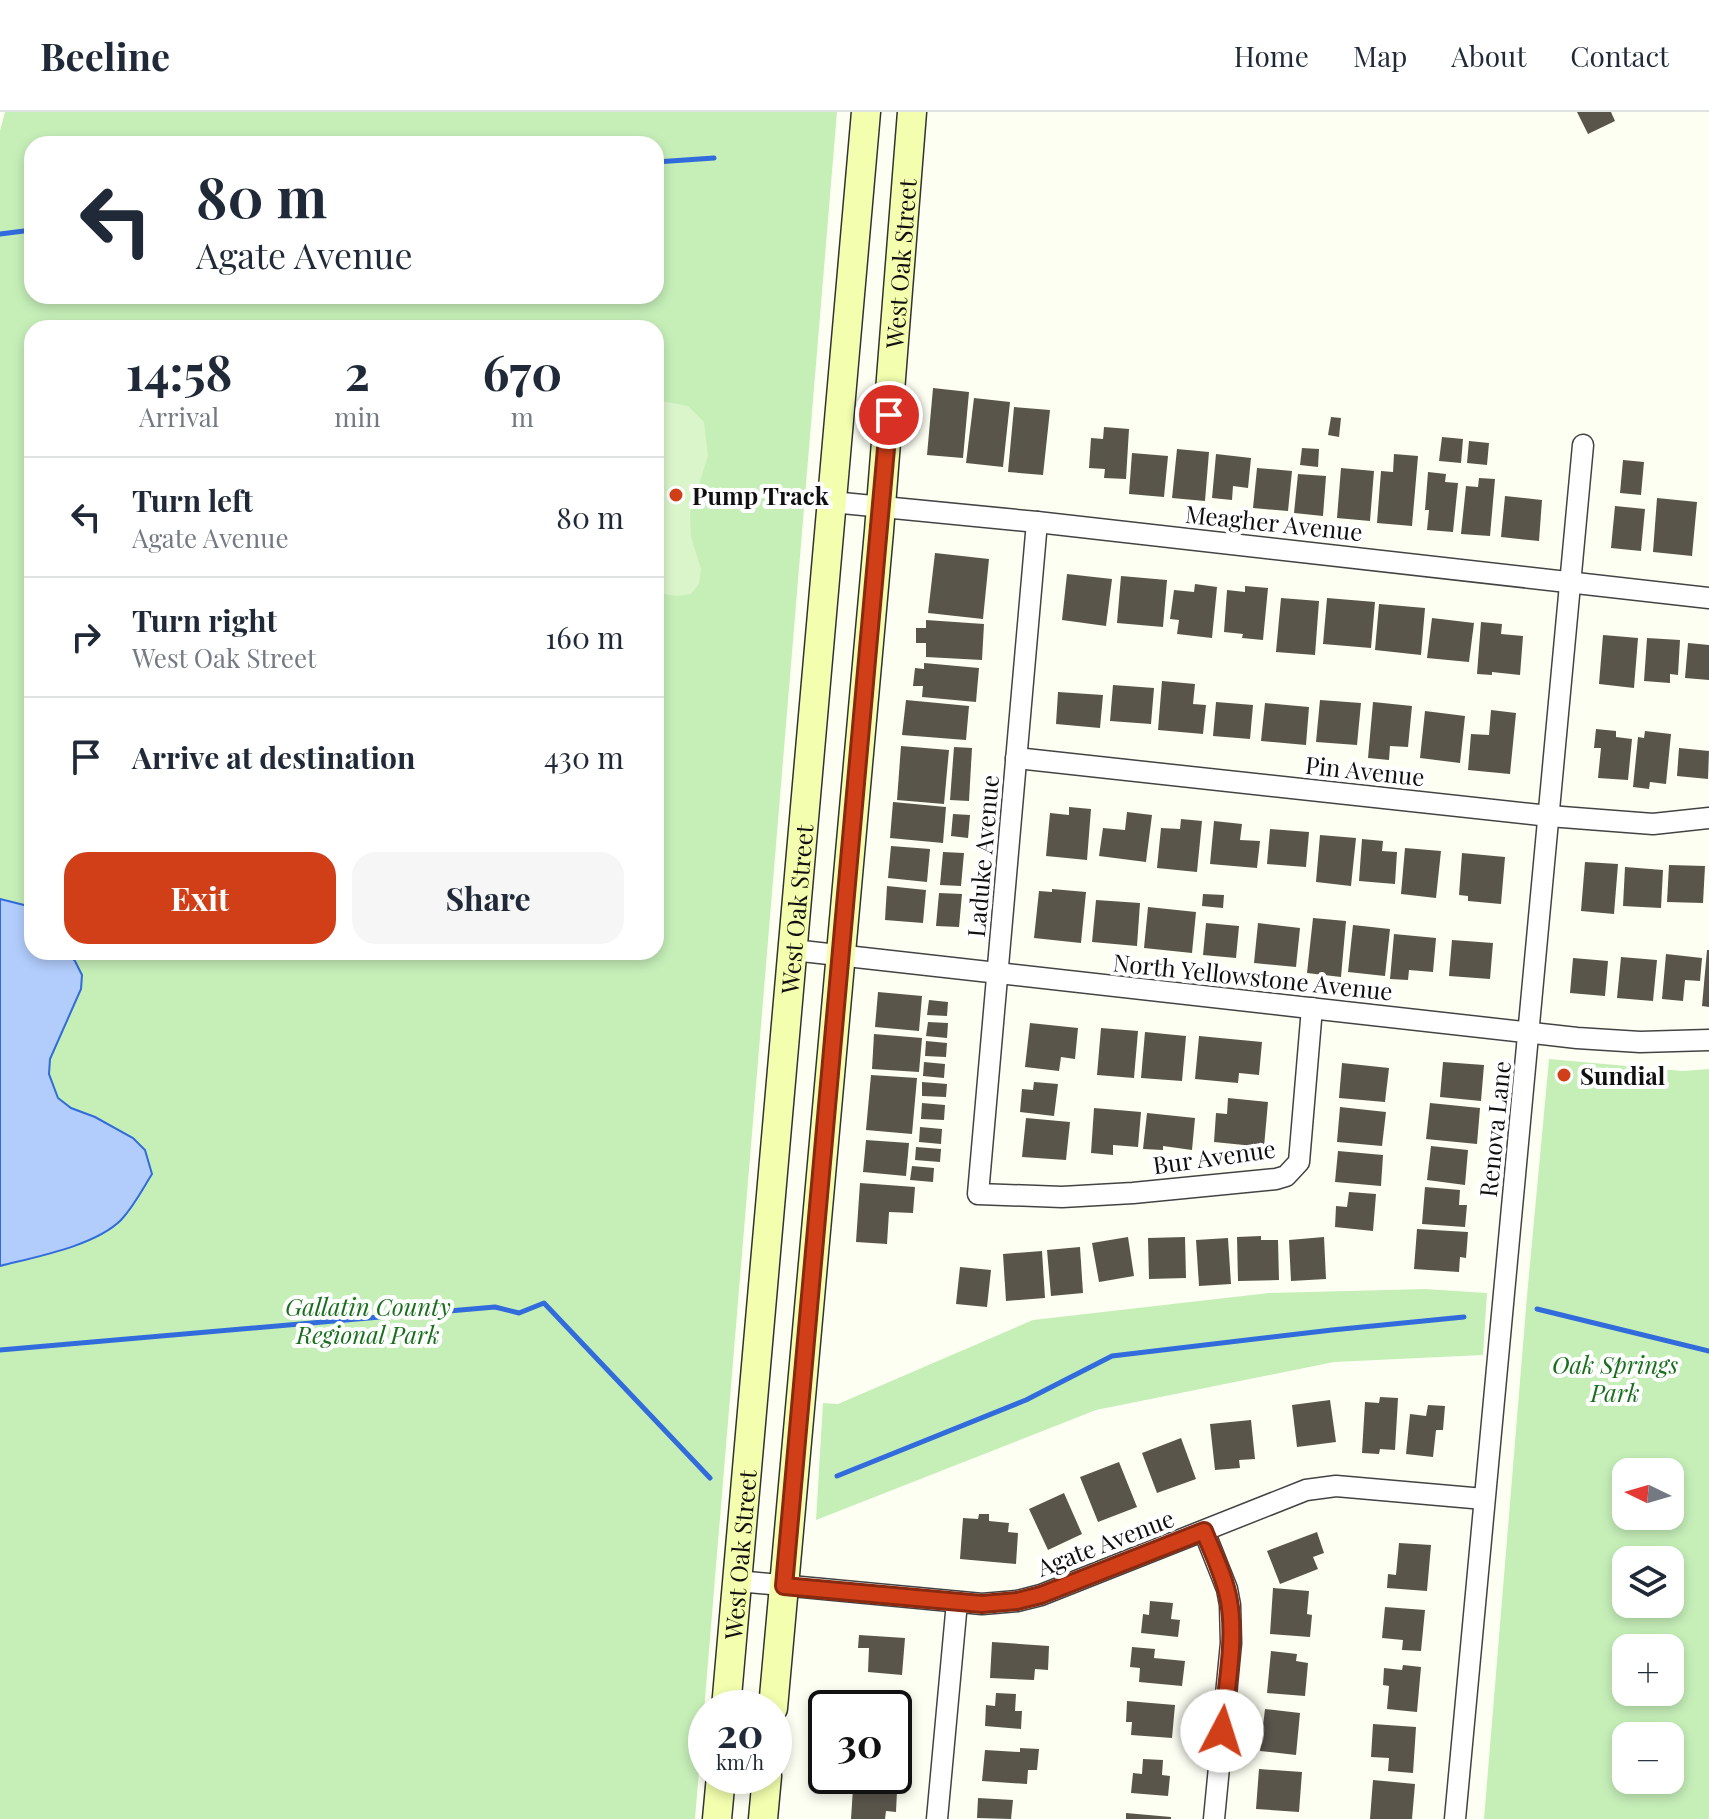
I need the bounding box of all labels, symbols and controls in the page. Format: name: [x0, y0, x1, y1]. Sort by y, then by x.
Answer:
text: Beeline: [40, 30, 170, 81]
text: Home: [1234, 37, 1309, 74]
text: Map: [1353, 37, 1407, 74]
text: About: [1451, 37, 1526, 74]
text: Contact: [1570, 37, 1669, 74]
text: 80 m: [196, 158, 327, 233]
icon: left: [64, 168, 168, 272]
street label: West Oak Street: [877, 177, 923, 351]
text: Agate Avenue: [196, 230, 413, 278]
text: 14:58: [126, 339, 232, 403]
text: 2: [345, 339, 370, 403]
text: 670: [482, 339, 562, 403]
pin: [855, 381, 923, 449]
icon: arrive: [867, 393, 911, 437]
text: Arrival: [139, 399, 219, 434]
text: min: [334, 399, 381, 434]
text: m: [511, 399, 534, 434]
place label: Pump Track: [692, 479, 830, 511]
text: Turn left: [132, 480, 253, 520]
marker: Pump Track: [667, 486, 685, 504]
icon: left: [64, 495, 108, 539]
text: 80 m: [556, 497, 624, 537]
street label: Meagher Avenue: [1184, 497, 1364, 547]
text: Agate Avenue: [132, 520, 289, 555]
text: Turn right: [132, 600, 277, 640]
icon: right: [64, 615, 108, 659]
text: 160 m: [545, 617, 624, 657]
text: West Oak Street: [132, 640, 316, 675]
icon: arrive: [64, 735, 108, 779]
text: Arrive at destination: [132, 737, 415, 777]
text: 430 m: [544, 737, 624, 777]
street label: Pin Avenue: [1304, 748, 1426, 792]
street label: Laduke Avenue: [959, 773, 1005, 939]
street label: West Oak Street: [773, 822, 820, 996]
button: Exit: [64, 852, 336, 944]
button: Share: [352, 852, 624, 944]
street label: North Yellowstone Avenue: [1112, 945, 1394, 1007]
street label: Renova Lane: [1471, 1059, 1517, 1199]
place label: Sundial: [1580, 1059, 1666, 1091]
marker: Sundial: [1555, 1066, 1573, 1084]
street label: Bur Avenue: [1151, 1132, 1277, 1180]
park label: Gallatin County Regional Park: [285, 1290, 451, 1350]
park label: Oak Springs Park: [1552, 1348, 1678, 1408]
north arrow: [1612, 1458, 1684, 1530]
map controls: [1612, 1458, 1684, 1794]
street label: West Oak Street: [716, 1468, 763, 1642]
street label: Agate Avenue: [1031, 1501, 1178, 1583]
button: layers: [1612, 1546, 1684, 1618]
button: +: [1612, 1634, 1684, 1706]
position arrow: [1180, 1689, 1264, 1773]
speed limit sign: 30: [808, 1690, 912, 1794]
text: 20: [717, 1705, 763, 1758]
button: −: [1612, 1722, 1684, 1794]
text: km/h: [716, 1748, 764, 1775]

